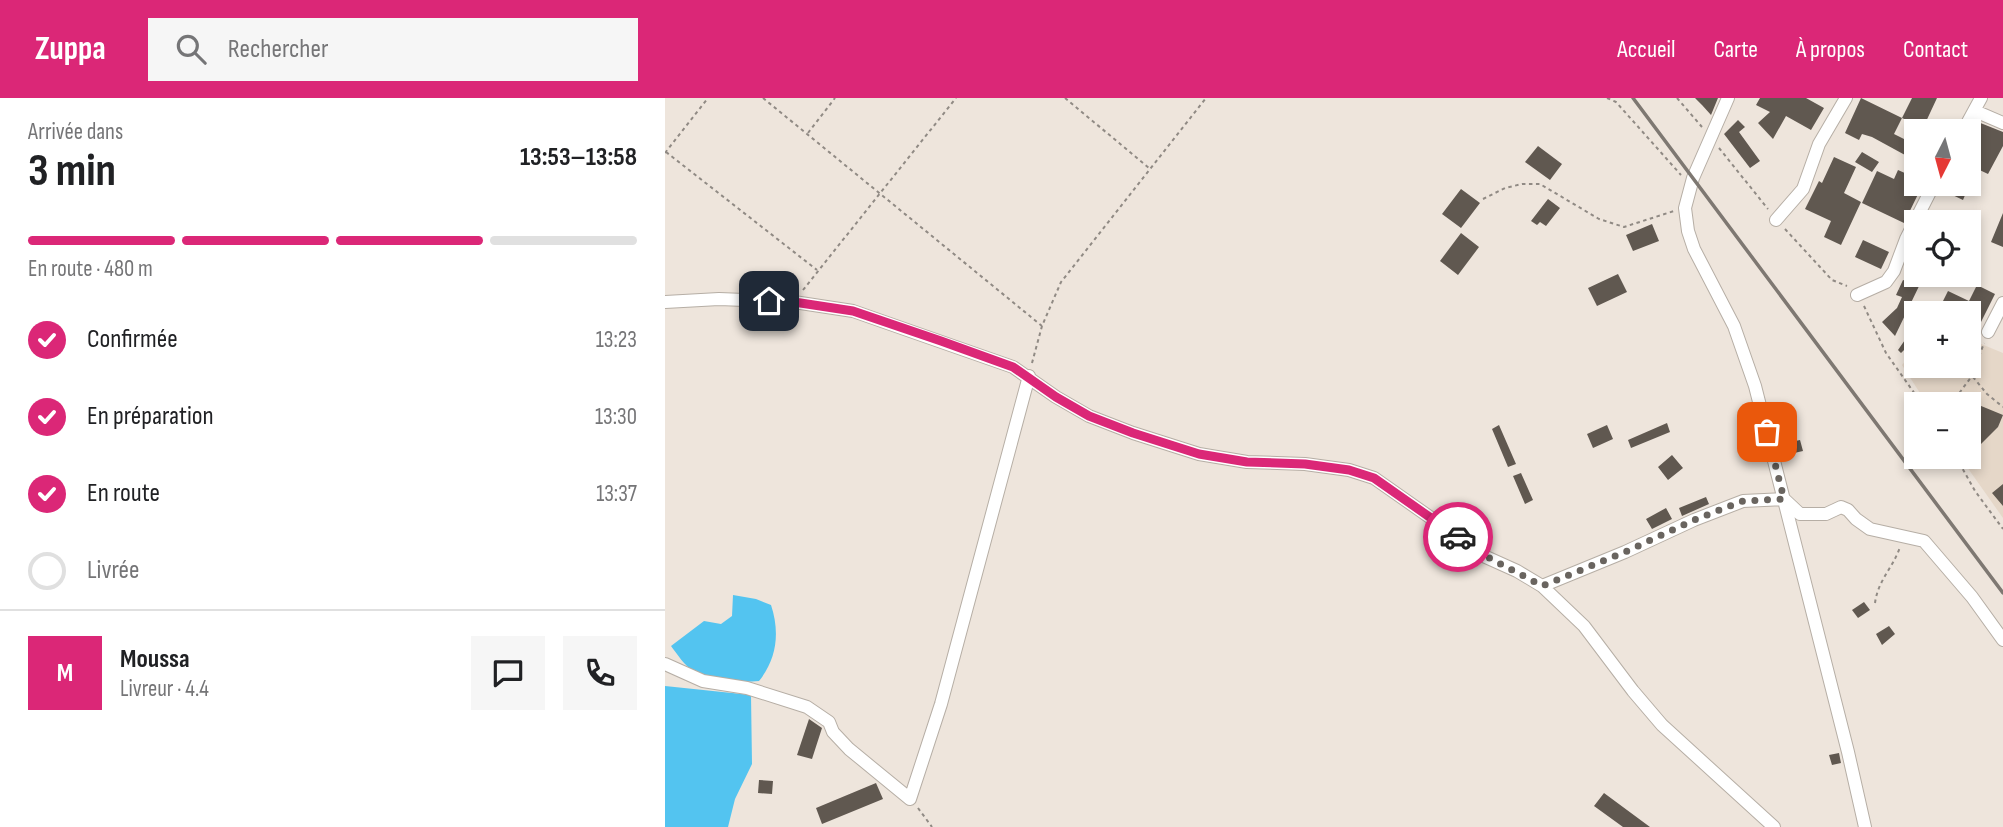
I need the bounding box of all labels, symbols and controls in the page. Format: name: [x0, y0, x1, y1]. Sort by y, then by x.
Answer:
search box: [148, 18, 638, 81]
text: Zuppa: [35, 29, 106, 69]
icon: search: [172, 30, 210, 68]
text: Rechercher: [228, 34, 328, 65]
text: Accueil: [1617, 35, 1676, 64]
text: Carte: [1714, 35, 1758, 64]
text: À propos: [1796, 35, 1865, 64]
text: Contact: [1903, 35, 1968, 64]
text: Arrivée dans: [28, 118, 123, 146]
north arrow: [1904, 119, 1981, 196]
map controls: [1904, 119, 1981, 469]
text: 13:53–13:58: [520, 142, 637, 173]
text: 3 min: [28, 144, 116, 199]
button: locate: [1904, 210, 1981, 287]
text: En route · 480 m: [28, 255, 153, 283]
pin: [739, 271, 799, 331]
icon: home: [750, 282, 788, 320]
button: +: [1904, 301, 1981, 378]
icon: check: [28, 321, 66, 359]
text: Confirmée: [87, 324, 178, 355]
text: 13:23: [596, 326, 637, 354]
button: −: [1904, 392, 1981, 469]
icon: check: [28, 398, 66, 436]
text: En préparation: [87, 401, 214, 432]
pin: [1737, 402, 1797, 462]
text: 13:30: [595, 403, 637, 431]
icon: bag: [1748, 413, 1786, 451]
icon: check: [28, 475, 66, 513]
text: En route: [87, 478, 160, 509]
text: 13:37: [596, 480, 637, 508]
courier: [1423, 502, 1493, 572]
icon: car: [1439, 518, 1477, 556]
text: Livrée: [87, 555, 139, 586]
button: chat: [471, 636, 545, 710]
button: phone: [563, 636, 637, 710]
text: Moussa: [120, 644, 190, 675]
text: M: [57, 658, 73, 689]
text: Livreur · 4.4: [120, 675, 209, 703]

